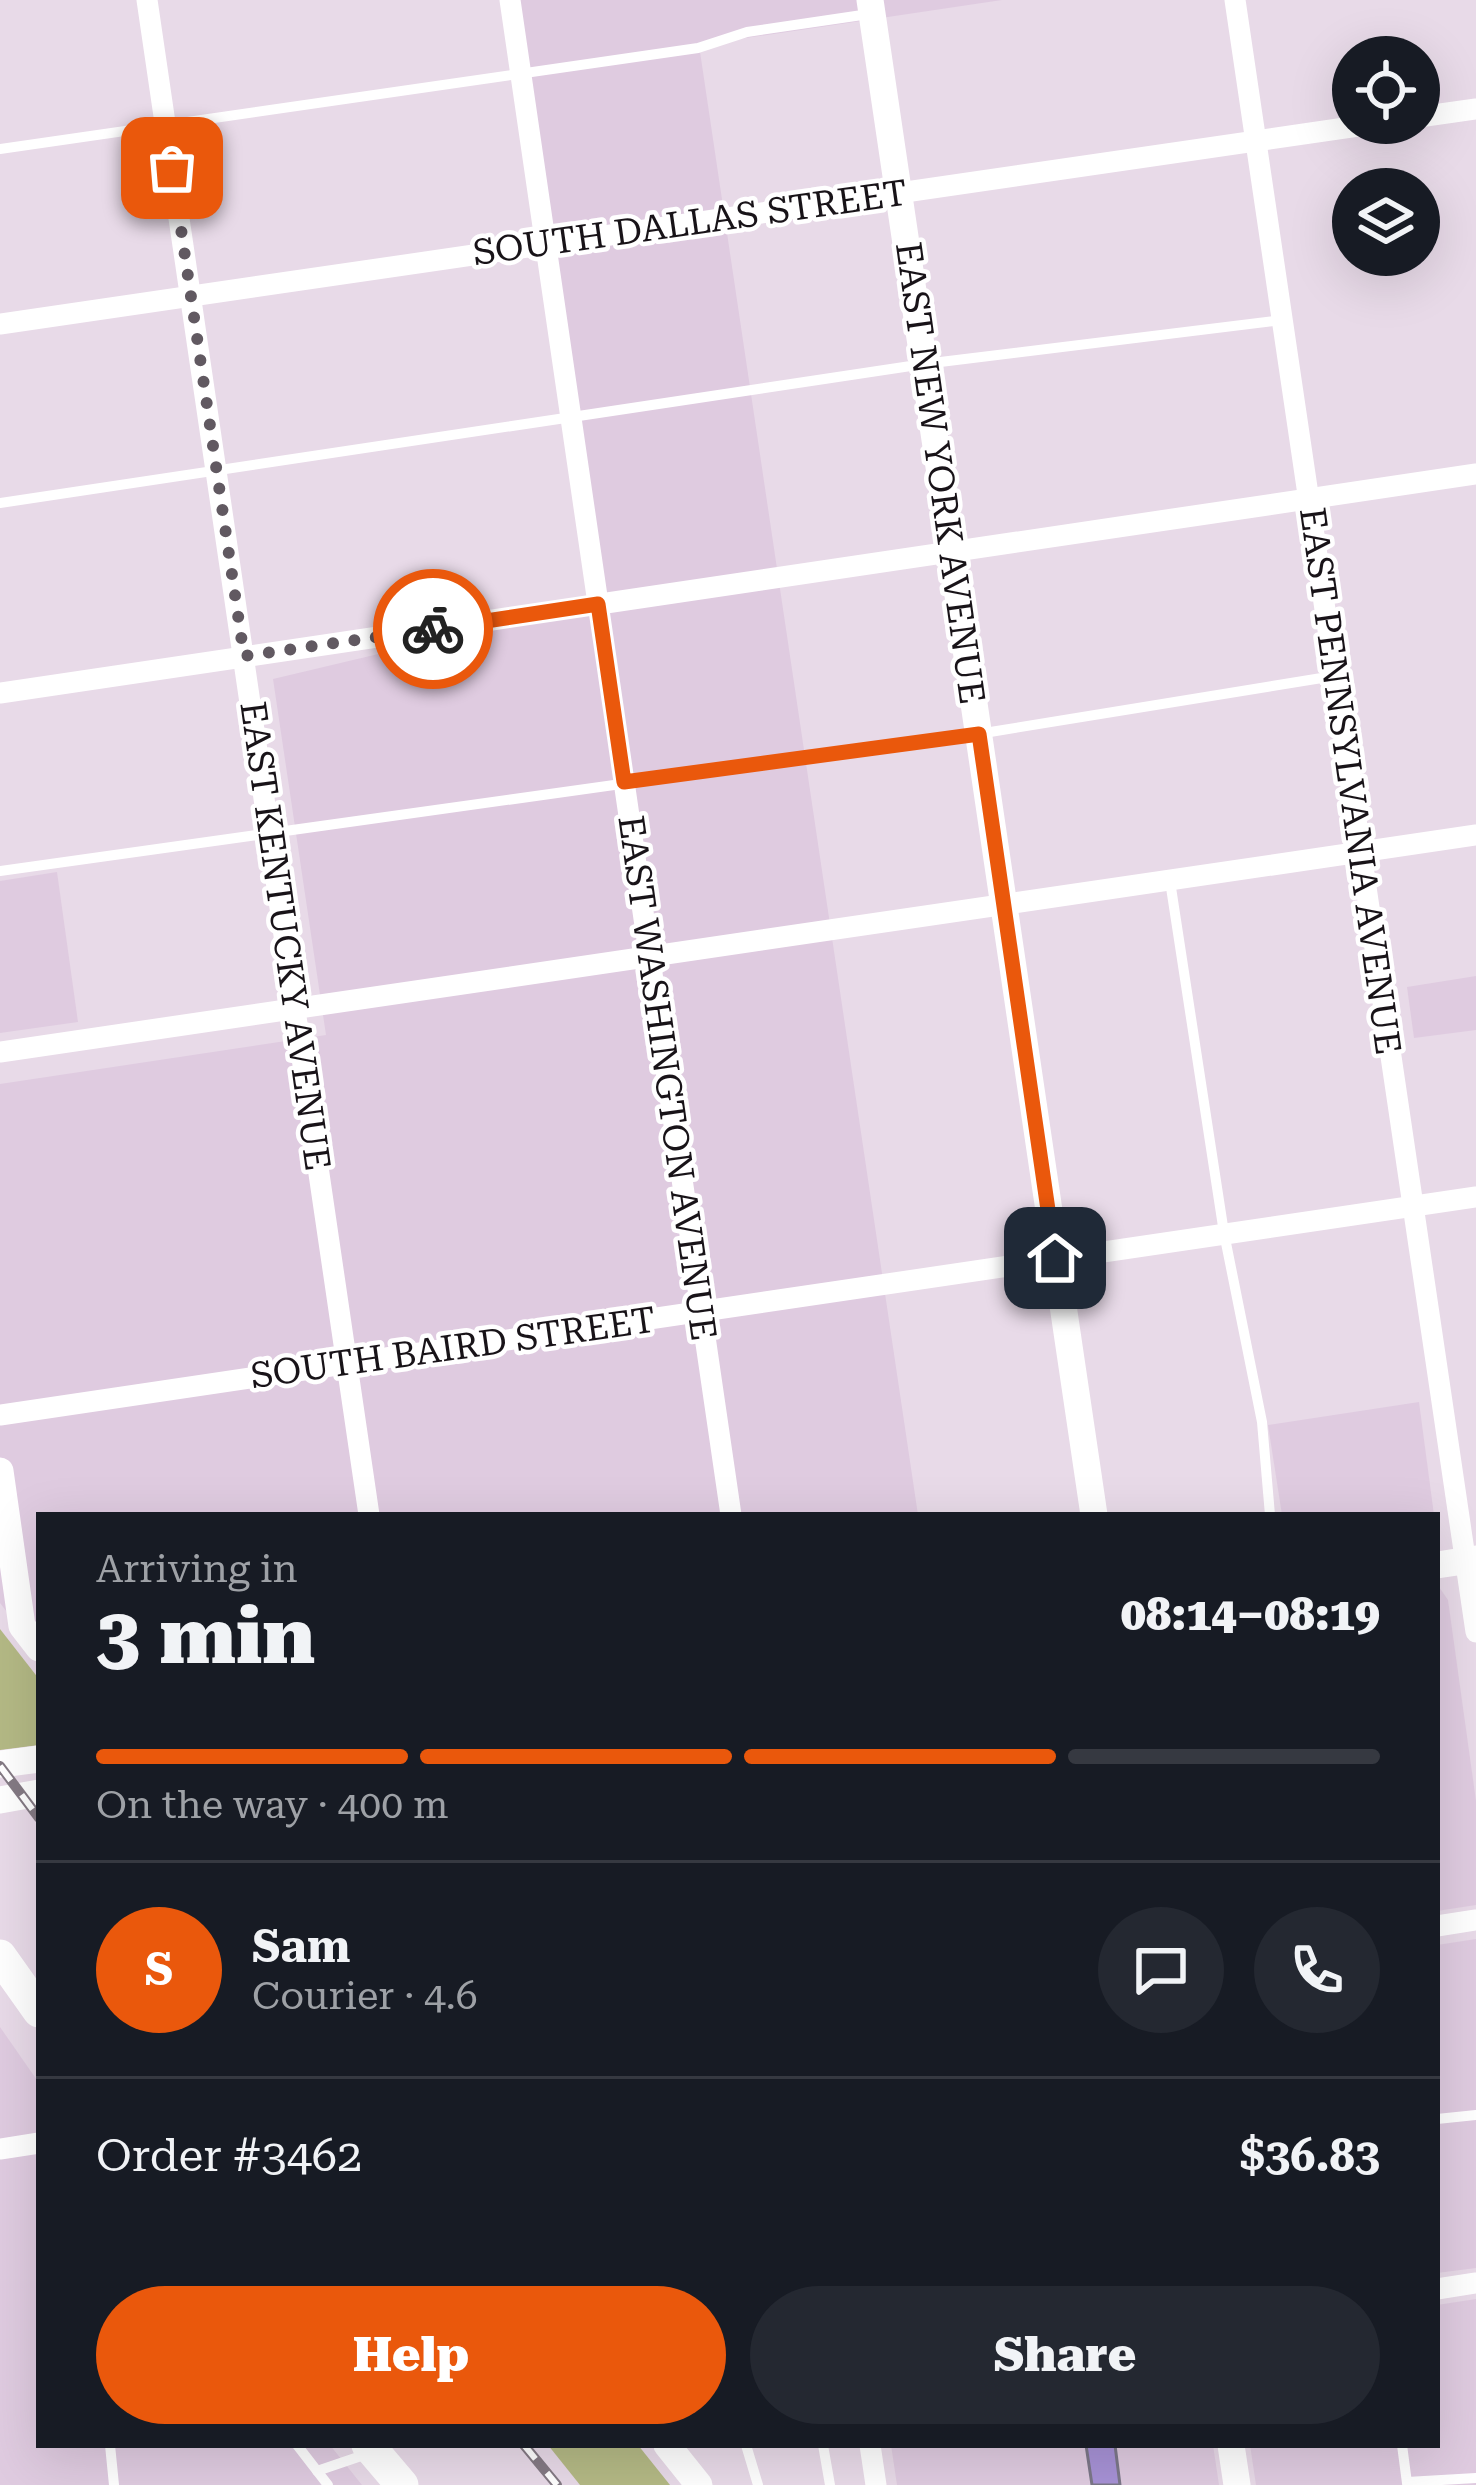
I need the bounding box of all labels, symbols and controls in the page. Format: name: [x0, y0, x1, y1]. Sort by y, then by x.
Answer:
map controls: [1332, 36, 1440, 276]
button: locate: [1332, 36, 1440, 144]
pin: [121, 117, 223, 219]
icon: bag: [139, 135, 205, 201]
button: layers: [1332, 168, 1440, 276]
street label: SOUTH DALLAS STREET: [470, 172, 910, 274]
street label: EAST NEW YORK AVENUE: [887, 239, 993, 707]
street label: EAST PENNSYLVANIA AVENUE: [1291, 505, 1409, 1057]
courier: [373, 569, 493, 689]
icon: bike: [400, 596, 466, 662]
street label: EAST KENTUCKY AVENUE: [231, 699, 339, 1173]
street label: EAST WASHINGTON AVENUE: [609, 813, 725, 1343]
pin: [1004, 1207, 1106, 1309]
icon: home: [1022, 1225, 1088, 1291]
street label: SOUTH BAIRD STREET: [248, 1299, 658, 1397]
text: Arriving in: [96, 1546, 298, 1592]
text: 08:14–08:19: [1121, 1588, 1380, 1641]
text: 3 min: [96, 1591, 315, 1682]
text: On the way · 400 m: [96, 1782, 448, 1828]
button: chat: [1098, 1907, 1224, 2033]
button: phone: [1254, 1907, 1380, 2033]
text: Sam: [252, 1920, 350, 1973]
text: S: [145, 1943, 173, 1996]
text: Courier · 4.6: [252, 1973, 478, 2019]
text: Order #3462: [96, 2129, 362, 2182]
text: $36.83: [1240, 2129, 1380, 2182]
button: Help: [96, 2286, 726, 2424]
button: Share: [750, 2286, 1380, 2424]

